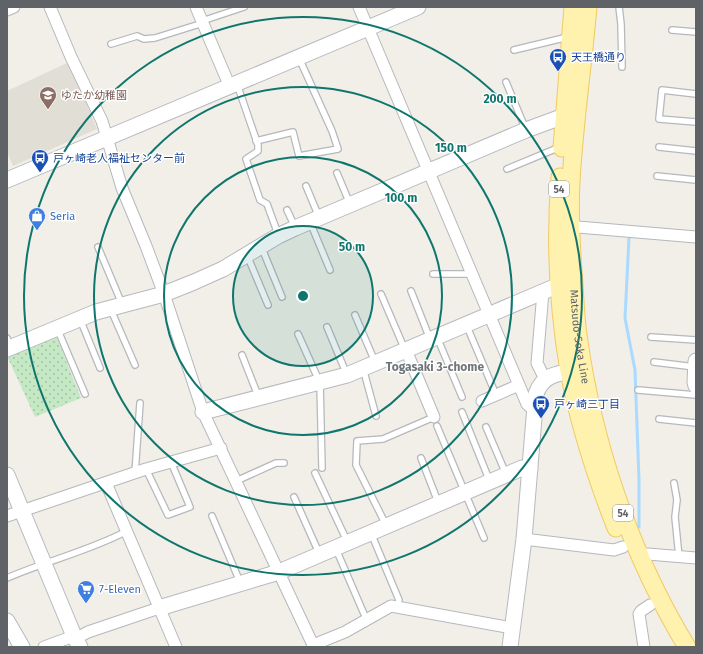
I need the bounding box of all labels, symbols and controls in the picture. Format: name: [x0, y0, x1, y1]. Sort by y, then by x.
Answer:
bus stop icon: 天王橋通り: [548, 47, 568, 72]
place label: 天王橋通り: [571, 51, 626, 64]
school or university icon: ゆたか幼稚園: [38, 85, 58, 110]
place label: ゆたか幼稚園: [61, 89, 127, 102]
text: 200 m: [483, 92, 517, 106]
text: 150 m: [435, 141, 467, 155]
bus stop icon: 戸ヶ崎老人福祉センター前: [30, 148, 50, 173]
place label: 戸ヶ崎老人福祉センター前: [53, 152, 185, 165]
road number: 54: [549, 181, 569, 197]
text: 100 m: [385, 191, 417, 205]
shop icon: Seria: [27, 206, 47, 231]
place label: Seria: [50, 210, 75, 223]
text: 50 m: [339, 240, 365, 254]
centre of rings: [296, 289, 310, 303]
street label: Matsudo-Soka Line: [567, 289, 592, 385]
district label: Togasaki 3-chome: [386, 360, 485, 374]
bus stop icon: 戸ヶ崎三丁目: [531, 394, 551, 419]
place label: 戸ヶ崎三丁目: [554, 398, 620, 411]
road number: 54: [613, 505, 633, 521]
supermarket icon: 7-Eleven: [76, 579, 96, 604]
place label: 7-Eleven: [99, 583, 141, 596]

